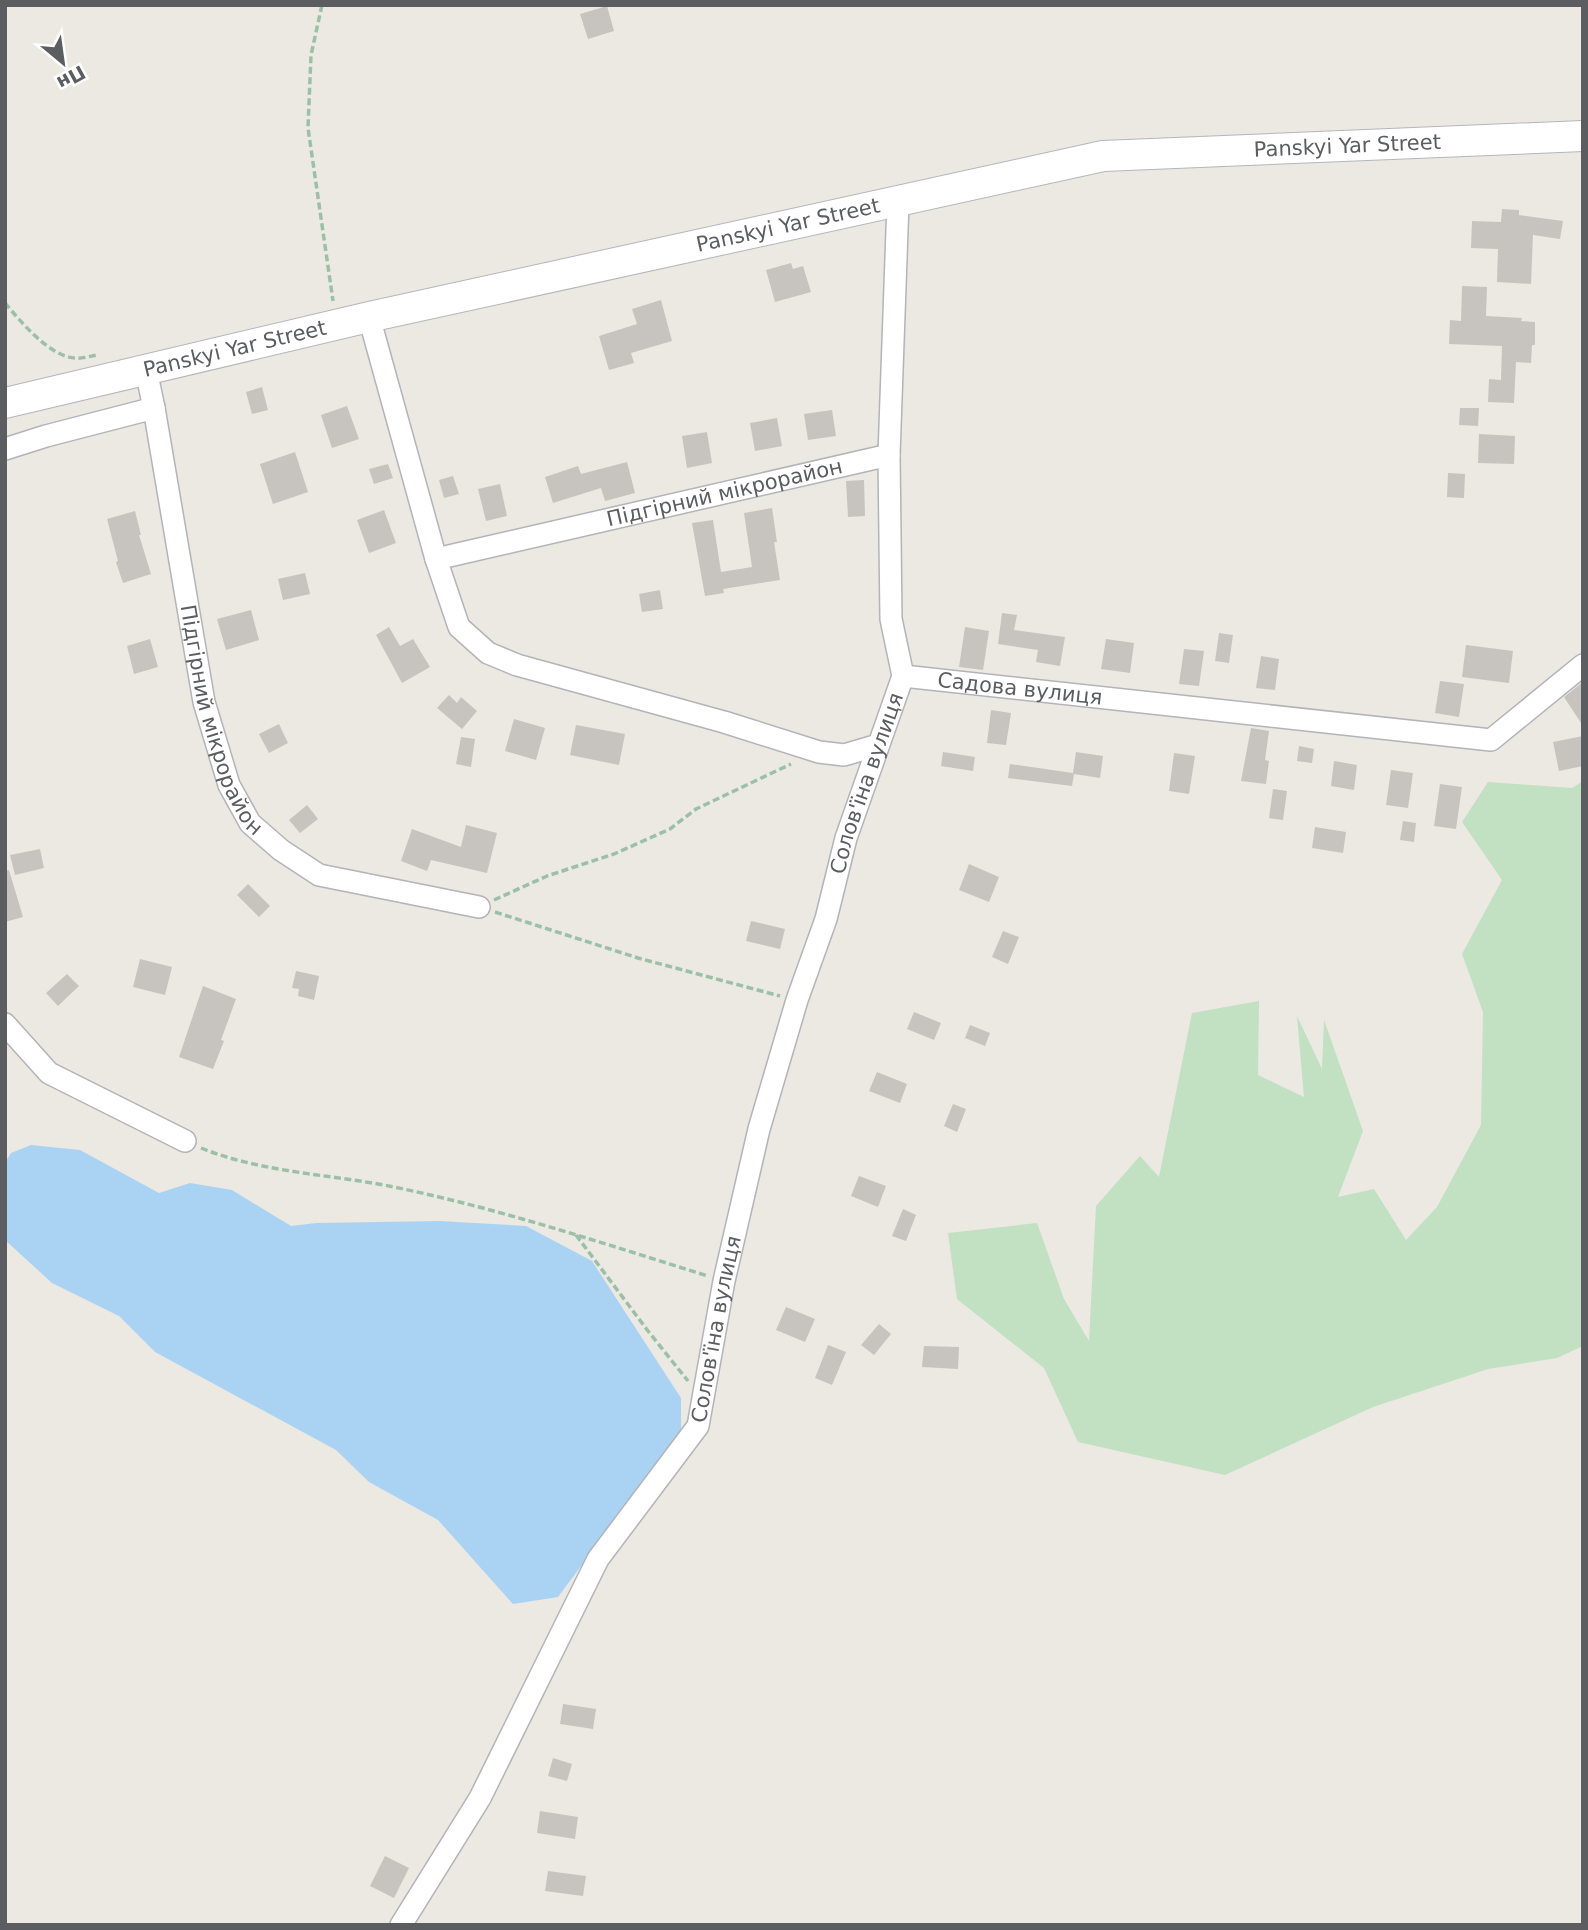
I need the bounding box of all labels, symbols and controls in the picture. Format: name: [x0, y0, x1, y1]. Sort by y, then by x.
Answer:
north arrow: [28, 28, 98, 98]
text: Пн: [53, 61, 89, 95]
street label: Panskyi Yar Street: [1253, 130, 1441, 162]
street label: Panskyi Yar Street: [694, 193, 882, 257]
street label: Panskyi Yar Street: [141, 316, 329, 382]
street label: Підгірний мікрорайон: [604, 454, 845, 531]
street label: Підгірний мікрорайон: [176, 603, 267, 840]
street label: Садова вулиця: [936, 668, 1104, 710]
street label: Солов'їна вулиця: [826, 689, 908, 877]
street label: Солов'їна вулиця: [687, 1233, 746, 1425]

